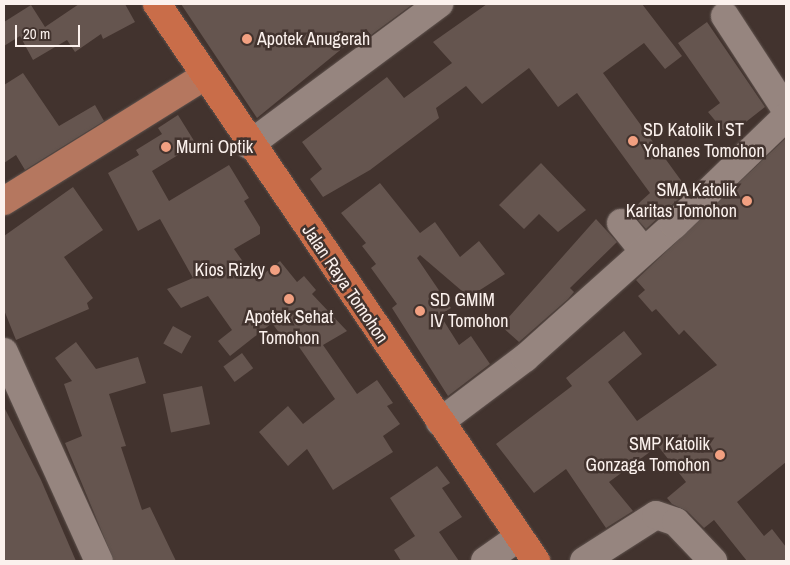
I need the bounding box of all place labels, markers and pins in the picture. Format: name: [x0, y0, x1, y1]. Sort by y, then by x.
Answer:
place label: Apotek Anugerah: [257, 28, 371, 50]
marker: Apotek Anugerah: [241, 33, 253, 45]
place label: SD Katolik I ST Yohanes Tomohon: [643, 120, 765, 162]
marker: SD Katolik I ST Yohanes Tomohon: [627, 135, 639, 147]
place label: Murni Optik: [176, 136, 253, 158]
marker: Murni Optik: [160, 141, 172, 153]
place label: SMA Katolik Karitas Tomohon: [625, 180, 737, 222]
marker: SMA Katolik Karitas Tomohon: [741, 195, 753, 207]
place label: Kios Rizky: [194, 259, 265, 281]
marker: Kios Rizky: [269, 264, 281, 276]
place label: SD GMIM IV Tomohon: [430, 290, 509, 332]
marker: Apotek Sehat Tomohon: [283, 293, 295, 305]
marker: SD GMIM IV Tomohon: [414, 305, 426, 317]
place label: Apotek Sehat Tomohon: [245, 307, 333, 350]
place label: SMP Katolik Gonzaga Tomohon: [585, 434, 710, 476]
marker: SMP Katolik Gonzaga Tomohon: [714, 449, 726, 461]

